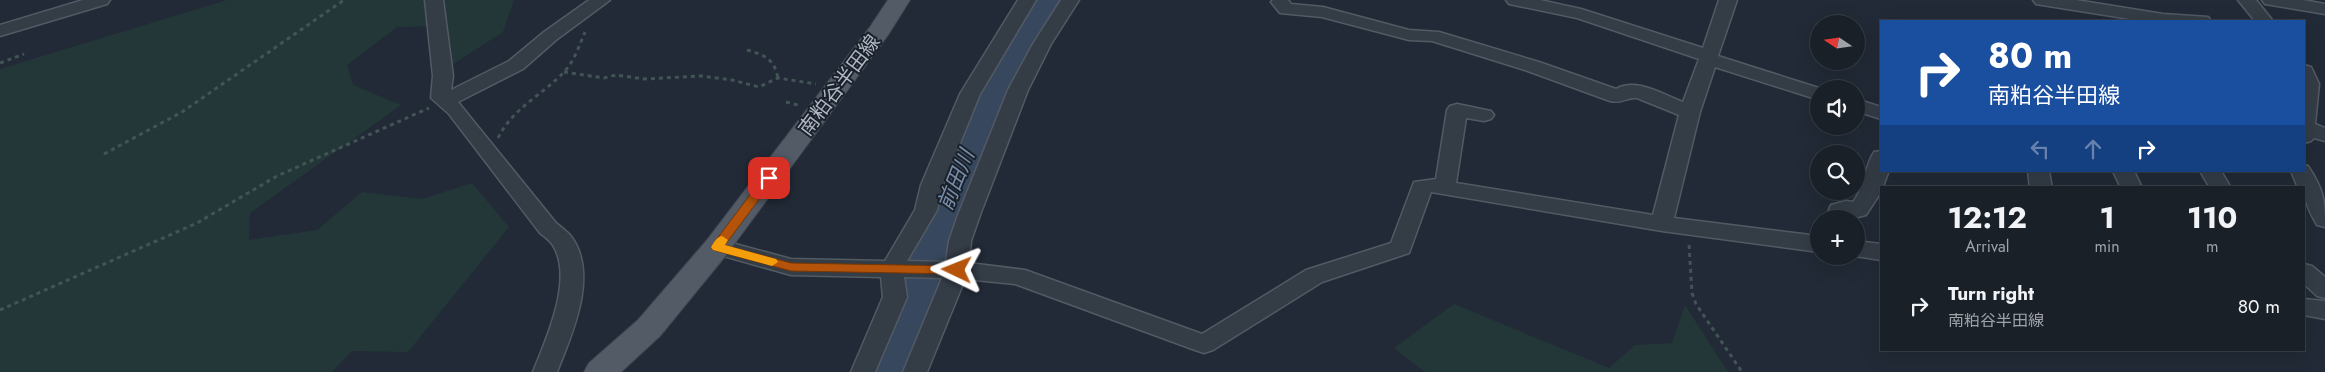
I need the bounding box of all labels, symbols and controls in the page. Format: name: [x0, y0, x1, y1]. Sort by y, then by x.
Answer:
north arrow: [1810, 15, 1865, 70]
map controls: [1810, 15, 1865, 265]
street label: 南粕谷半田線: [792, 29, 887, 142]
text: 80 m: [1988, 31, 2072, 81]
icon: right: [1905, 40, 1970, 105]
text: 南粕谷半田線: [1988, 79, 2120, 111]
button: sound: [1810, 80, 1865, 135]
icon: left: [2026, 135, 2054, 163]
icon: ahead: [2079, 135, 2107, 163]
icon: right: [2132, 135, 2160, 163]
water label: 前田川: [930, 143, 982, 215]
button: search: [1810, 145, 1865, 200]
pin: [748, 157, 790, 199]
icon: arrive: [755, 164, 783, 192]
text: 12:12: [1947, 196, 2027, 239]
text: 1: [2099, 196, 2115, 239]
text: 110: [2187, 196, 2237, 239]
button: +: [1810, 210, 1865, 265]
text: Arrival: [1965, 235, 2009, 258]
text: min: [2095, 235, 2120, 258]
text: m: [2206, 235, 2219, 258]
position arrow: [930, 243, 982, 295]
text: Turn right: [1948, 280, 2034, 307]
icon: right: [1905, 292, 1933, 320]
text: 80 m: [2238, 293, 2280, 320]
text: 南粕谷半田線: [1948, 309, 2044, 332]

